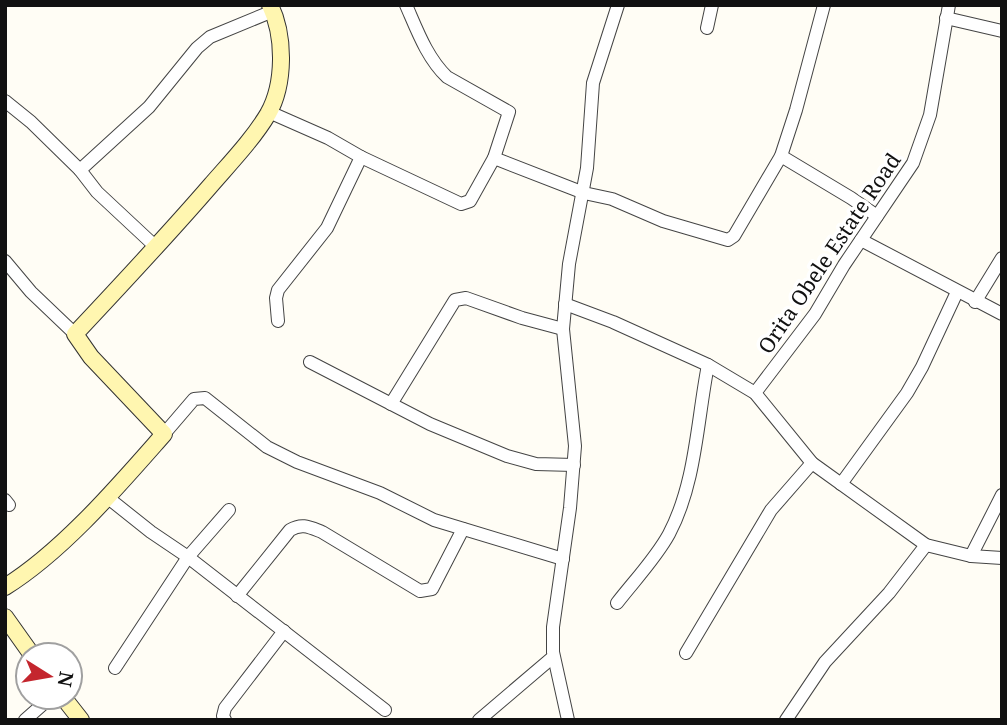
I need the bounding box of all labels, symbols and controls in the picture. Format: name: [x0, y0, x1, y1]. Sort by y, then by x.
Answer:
street label: Orita Obele Estate Road: [751, 147, 907, 359]
north arrow: [14, 641, 84, 711]
text: N: [51, 669, 80, 689]

